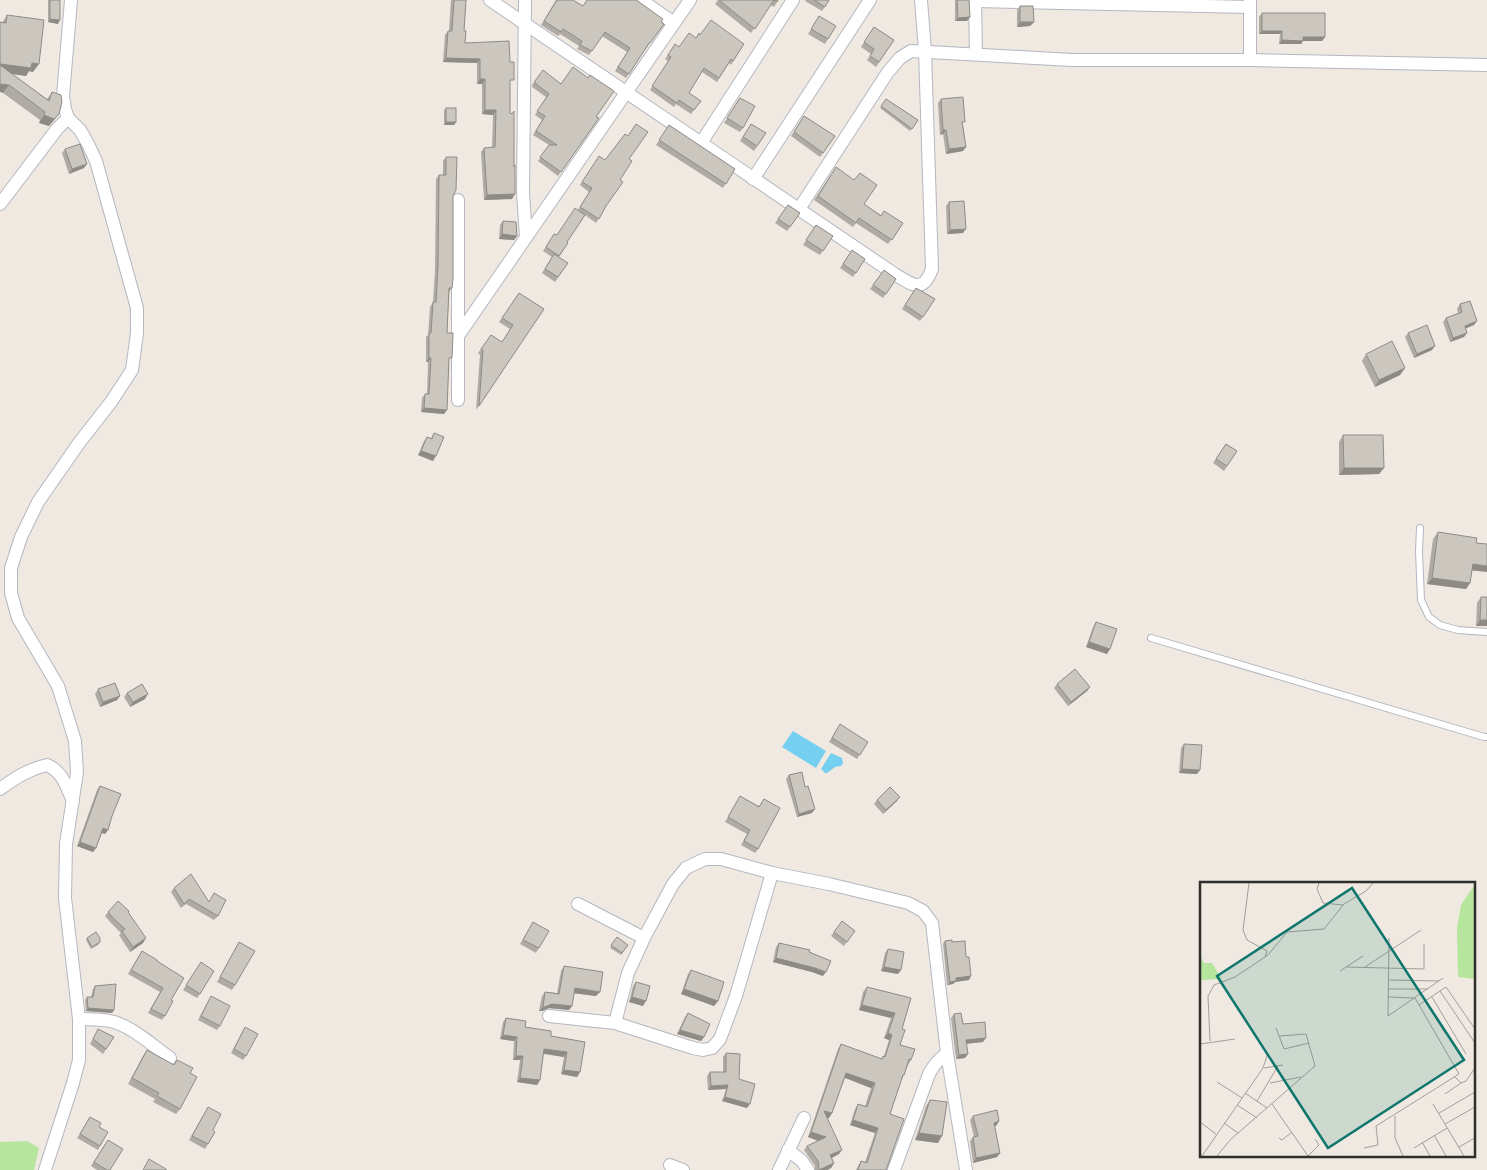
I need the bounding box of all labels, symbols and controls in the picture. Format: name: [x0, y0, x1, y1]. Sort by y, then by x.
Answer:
inset map: [1200, 882, 1474, 1158]

